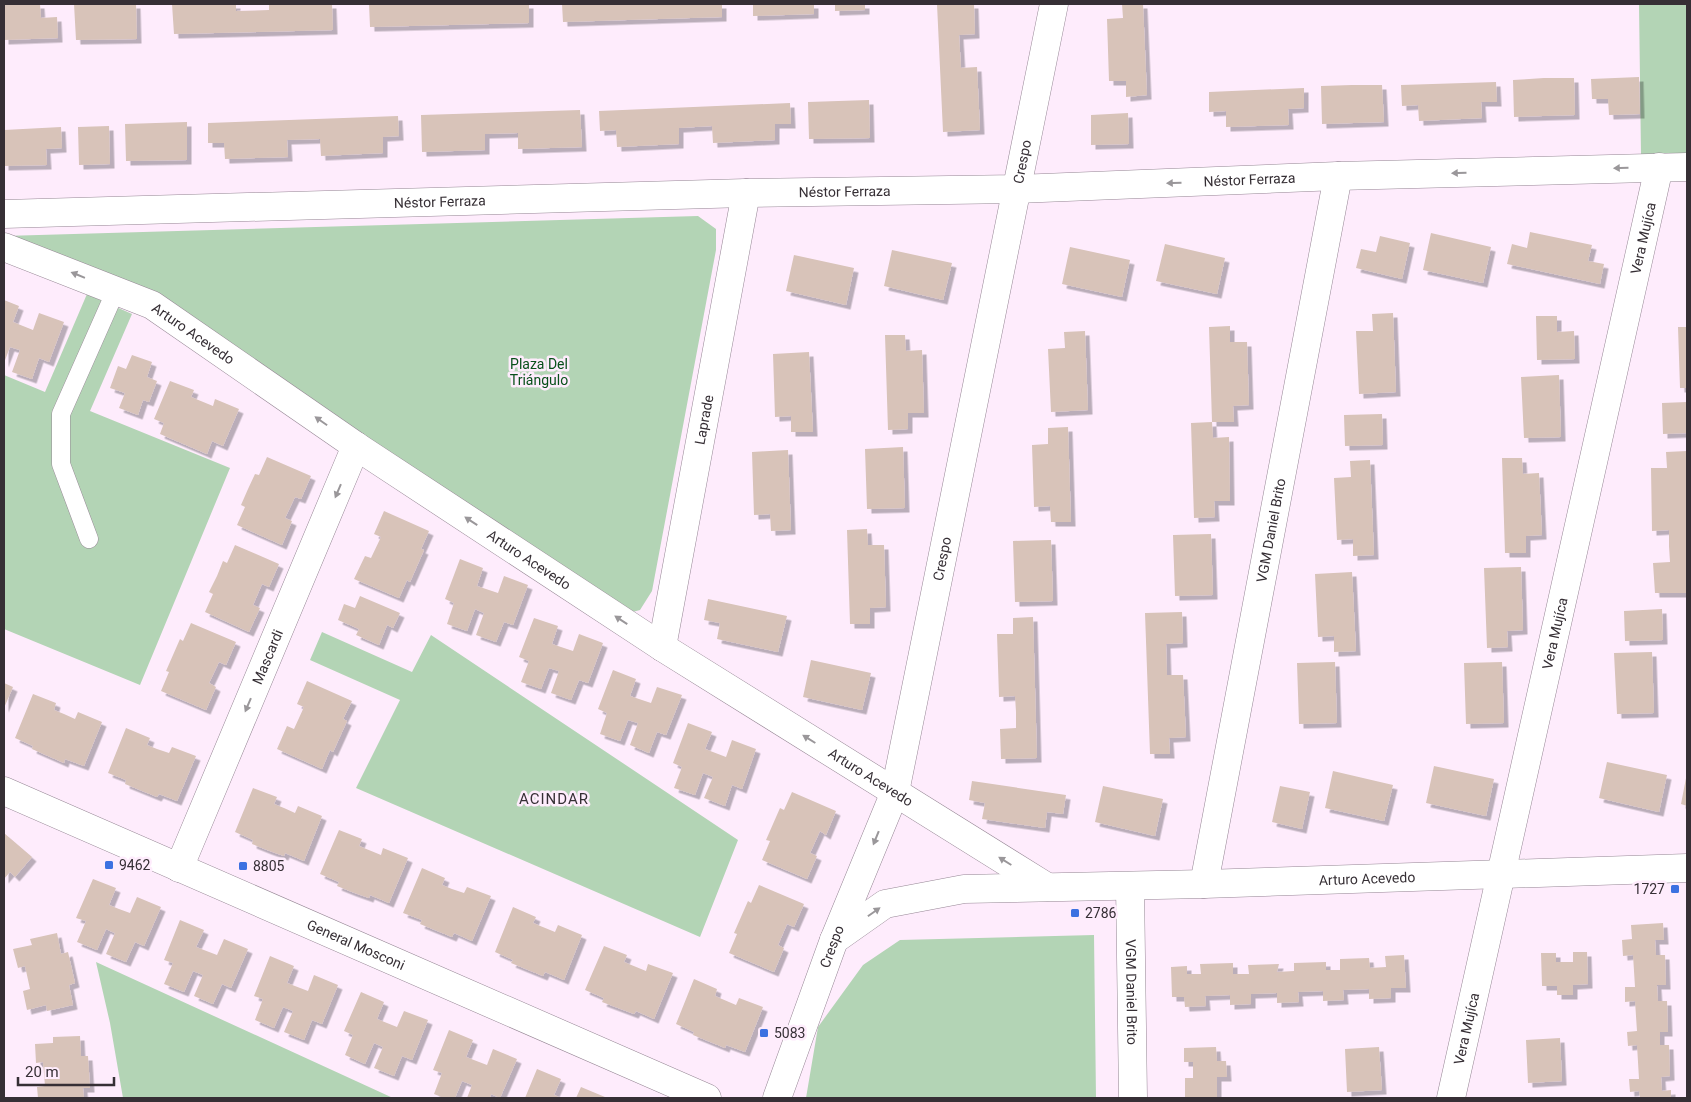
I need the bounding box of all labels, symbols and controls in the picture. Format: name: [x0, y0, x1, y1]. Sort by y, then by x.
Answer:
street label: Crespo: [1010, 138, 1034, 185]
one-way arrow: [1613, 165, 1629, 173]
one-way arrow: [1450, 169, 1466, 177]
street label: Néstor Ferraza: [1203, 170, 1296, 189]
one-way arrow: [1165, 179, 1181, 187]
street label: Néstor Ferraza: [799, 183, 891, 200]
street label: Néstor Ferraza: [394, 192, 486, 211]
street label: Vera Mujíca: [1627, 201, 1659, 276]
one-way arrow: [71, 270, 85, 278]
street label: Arturo Acevedo: [149, 299, 237, 367]
park label: Plaza Del Triángulo: [510, 356, 568, 388]
street label: Laprade: [692, 394, 716, 446]
one-way arrow: [314, 417, 328, 426]
street label: VGM Daniel Brito: [1253, 477, 1289, 584]
one-way arrow: [333, 484, 341, 498]
one-way arrow: [464, 516, 477, 526]
street label: Arturo Acevedo: [484, 527, 574, 593]
street label: Crespo: [930, 535, 954, 582]
street label: Vera Mujíca: [1539, 596, 1571, 671]
one-way arrow: [614, 615, 628, 625]
street label: Mascardi: [249, 627, 286, 687]
one-way arrow: [243, 698, 251, 712]
one-way arrow: [802, 734, 815, 743]
street label: Arturo Acevedo: [826, 745, 916, 809]
district label: ACINDAR: [519, 790, 589, 808]
one-way arrow: [872, 830, 879, 845]
place label: 9462: [119, 857, 151, 873]
one-way arrow: [999, 857, 1012, 866]
place label: 8805: [253, 858, 285, 874]
marker: 9462: [103, 859, 115, 871]
marker: 8805: [237, 860, 249, 872]
street label: Arturo Acevedo: [1319, 869, 1416, 888]
place label: 1727: [1634, 881, 1665, 897]
marker: 1727: [1669, 883, 1681, 895]
place label: 2786: [1085, 905, 1117, 921]
one-way arrow: [867, 907, 881, 917]
marker: 2786: [1069, 907, 1081, 919]
street label: General Mosconi: [305, 916, 407, 973]
street label: Crespo: [817, 923, 847, 970]
street label: VGM Daniel Brito: [1123, 939, 1140, 1045]
street label: Vera Mujíca: [1451, 991, 1482, 1066]
place label: 5083: [774, 1025, 805, 1041]
marker: 5083: [758, 1027, 770, 1039]
scale bar: [18, 1054, 114, 1086]
text: 20 m: [25, 1063, 59, 1081]

